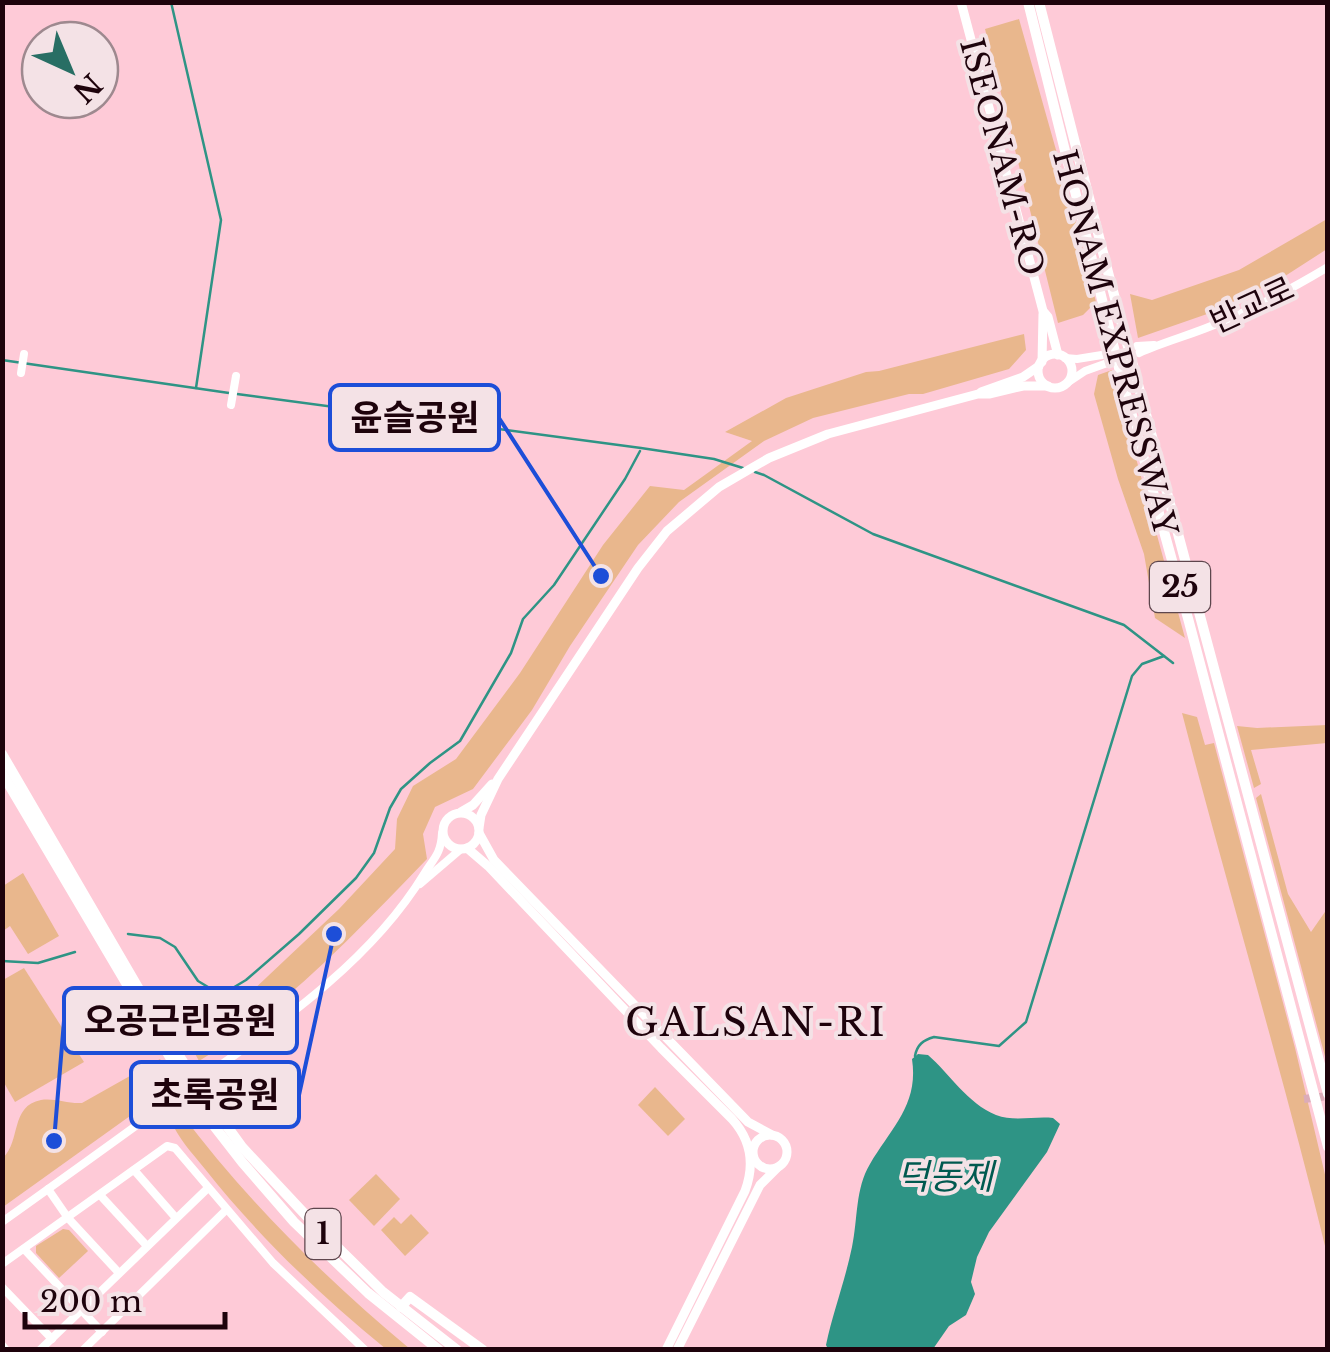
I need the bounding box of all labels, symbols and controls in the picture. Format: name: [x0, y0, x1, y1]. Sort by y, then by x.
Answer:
north arrow: [20, 20, 120, 120]
street label: ISEONAM-RO: [951, 34, 1053, 280]
text: N: [65, 66, 109, 109]
street label: HONAM EXPRESSWAY: [1044, 145, 1186, 541]
street label: 반교로: [1204, 268, 1300, 342]
callout: 윤슬공원: [330, 385, 499, 450]
text: 윤슬공원: [351, 396, 479, 439]
road number: 25: [1150, 562, 1210, 612]
callout: 오공근린공원: [64, 988, 297, 1053]
text: 오공근린공원: [83, 999, 277, 1042]
district label: GALSAN-RI: [625, 999, 887, 1046]
callout: 초록공원: [131, 1062, 299, 1127]
text: 초록공원: [151, 1073, 279, 1116]
water label: 덕동제: [897, 1155, 997, 1198]
road number: 1: [306, 1209, 340, 1259]
scale bar: [25, 1267, 225, 1329]
text: 200 m: [40, 1283, 142, 1320]

